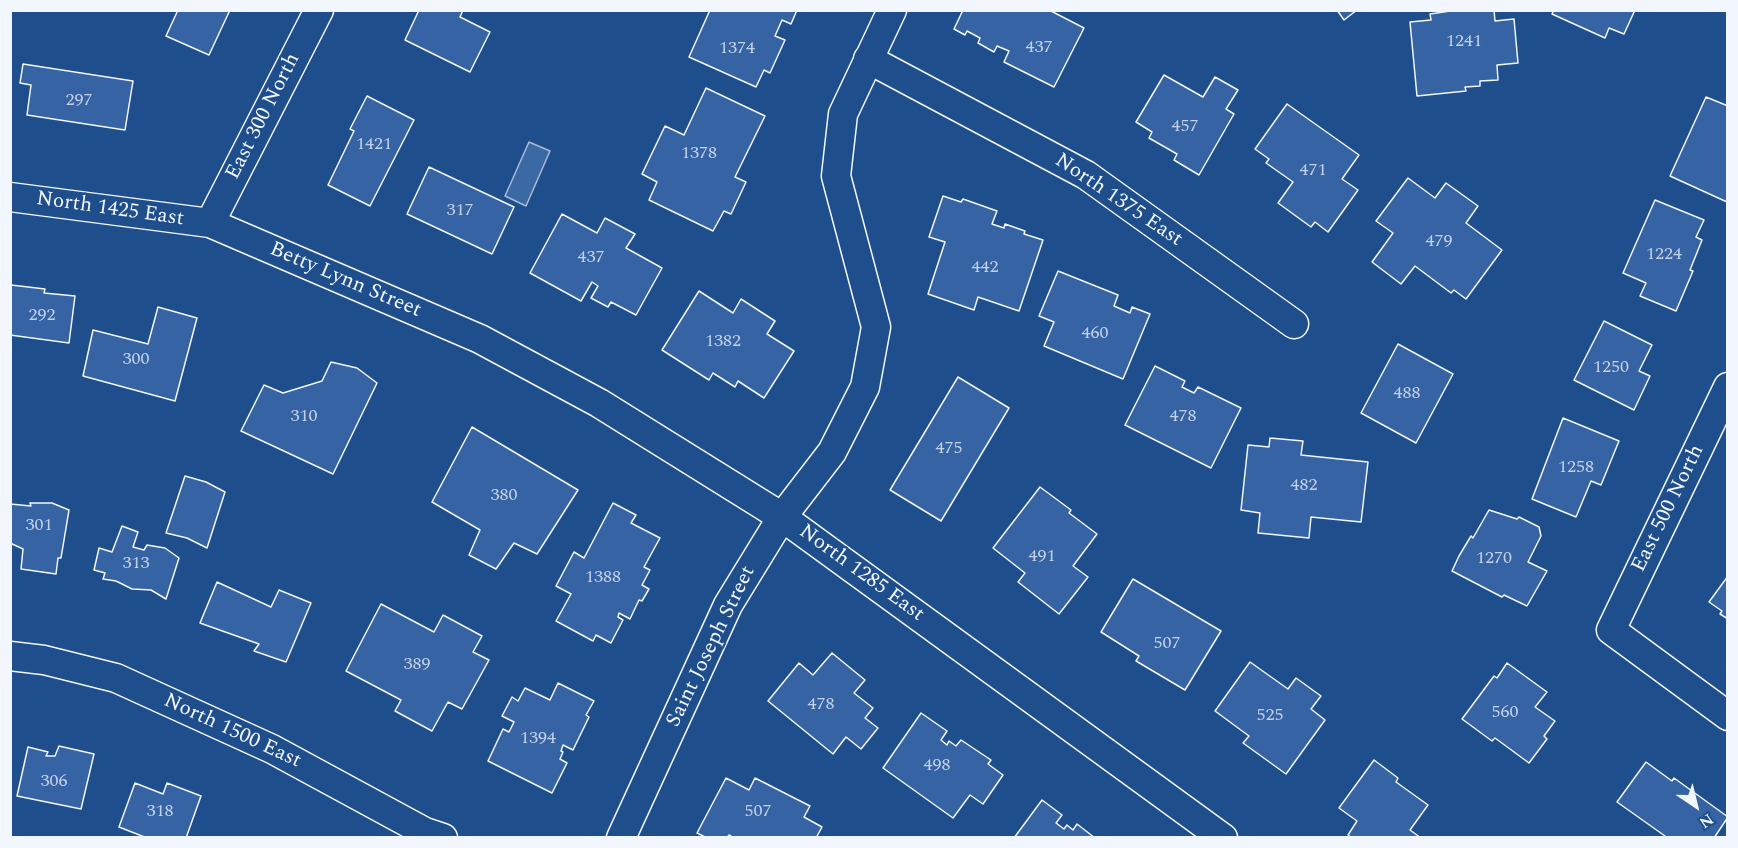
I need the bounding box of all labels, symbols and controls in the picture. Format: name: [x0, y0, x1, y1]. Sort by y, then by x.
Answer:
house number: 1241: [1446, 31, 1482, 53]
house number: 437: [1026, 37, 1052, 59]
house number: 1374: [719, 38, 755, 60]
street label: East 300 North: [221, 50, 307, 184]
house number: 297: [66, 90, 92, 112]
house number: 457: [1172, 116, 1198, 138]
house number: 1421: [356, 134, 392, 156]
house number: 1378: [681, 143, 717, 165]
street label: North 1375 East: [1049, 149, 1187, 253]
house number: 471: [1300, 160, 1326, 182]
street label: North 1425 East: [35, 187, 185, 233]
house number: 317: [447, 200, 473, 222]
house number: 479: [1426, 231, 1452, 253]
street label: Betty Lynn Street: [265, 238, 425, 324]
house number: 1224: [1646, 244, 1682, 266]
house number: 437: [578, 247, 604, 269]
house number: 442: [972, 257, 998, 279]
house number: 292: [29, 305, 55, 327]
house number: 460: [1082, 323, 1108, 345]
house number: 1382: [705, 331, 741, 353]
house number: 300: [123, 349, 149, 371]
house number: 1250: [1593, 357, 1629, 379]
house number: 488: [1394, 383, 1420, 405]
house number: 310: [291, 406, 317, 428]
house number: 478: [1170, 406, 1196, 428]
house number: 475: [936, 438, 962, 460]
street label: East 500 North: [1627, 441, 1711, 577]
house number: 1258: [1558, 457, 1594, 479]
house number: 482: [1291, 475, 1317, 497]
house number: 380: [491, 485, 517, 507]
house number: 301: [26, 515, 52, 537]
street label: North 1285 East: [793, 520, 929, 628]
house number: 491: [1029, 546, 1055, 568]
house number: 1270: [1476, 548, 1512, 570]
house number: 313: [123, 553, 149, 575]
street label: Saint Joseph Street: [662, 562, 762, 732]
house number: 1388: [585, 567, 621, 589]
house number: 507: [1154, 633, 1180, 655]
house number: 389: [404, 654, 430, 676]
street label: North 1500 East: [159, 689, 305, 775]
house number: 478: [808, 694, 834, 716]
house number: 560: [1492, 702, 1518, 724]
house number: 525: [1257, 705, 1283, 727]
house number: 1394: [520, 728, 556, 750]
house number: 498: [924, 755, 950, 777]
house number: 306: [41, 771, 67, 793]
north arrow: [1666, 776, 1726, 836]
house number: 318: [147, 801, 173, 823]
house number: 507: [745, 801, 771, 823]
text: N: [1694, 807, 1719, 834]

